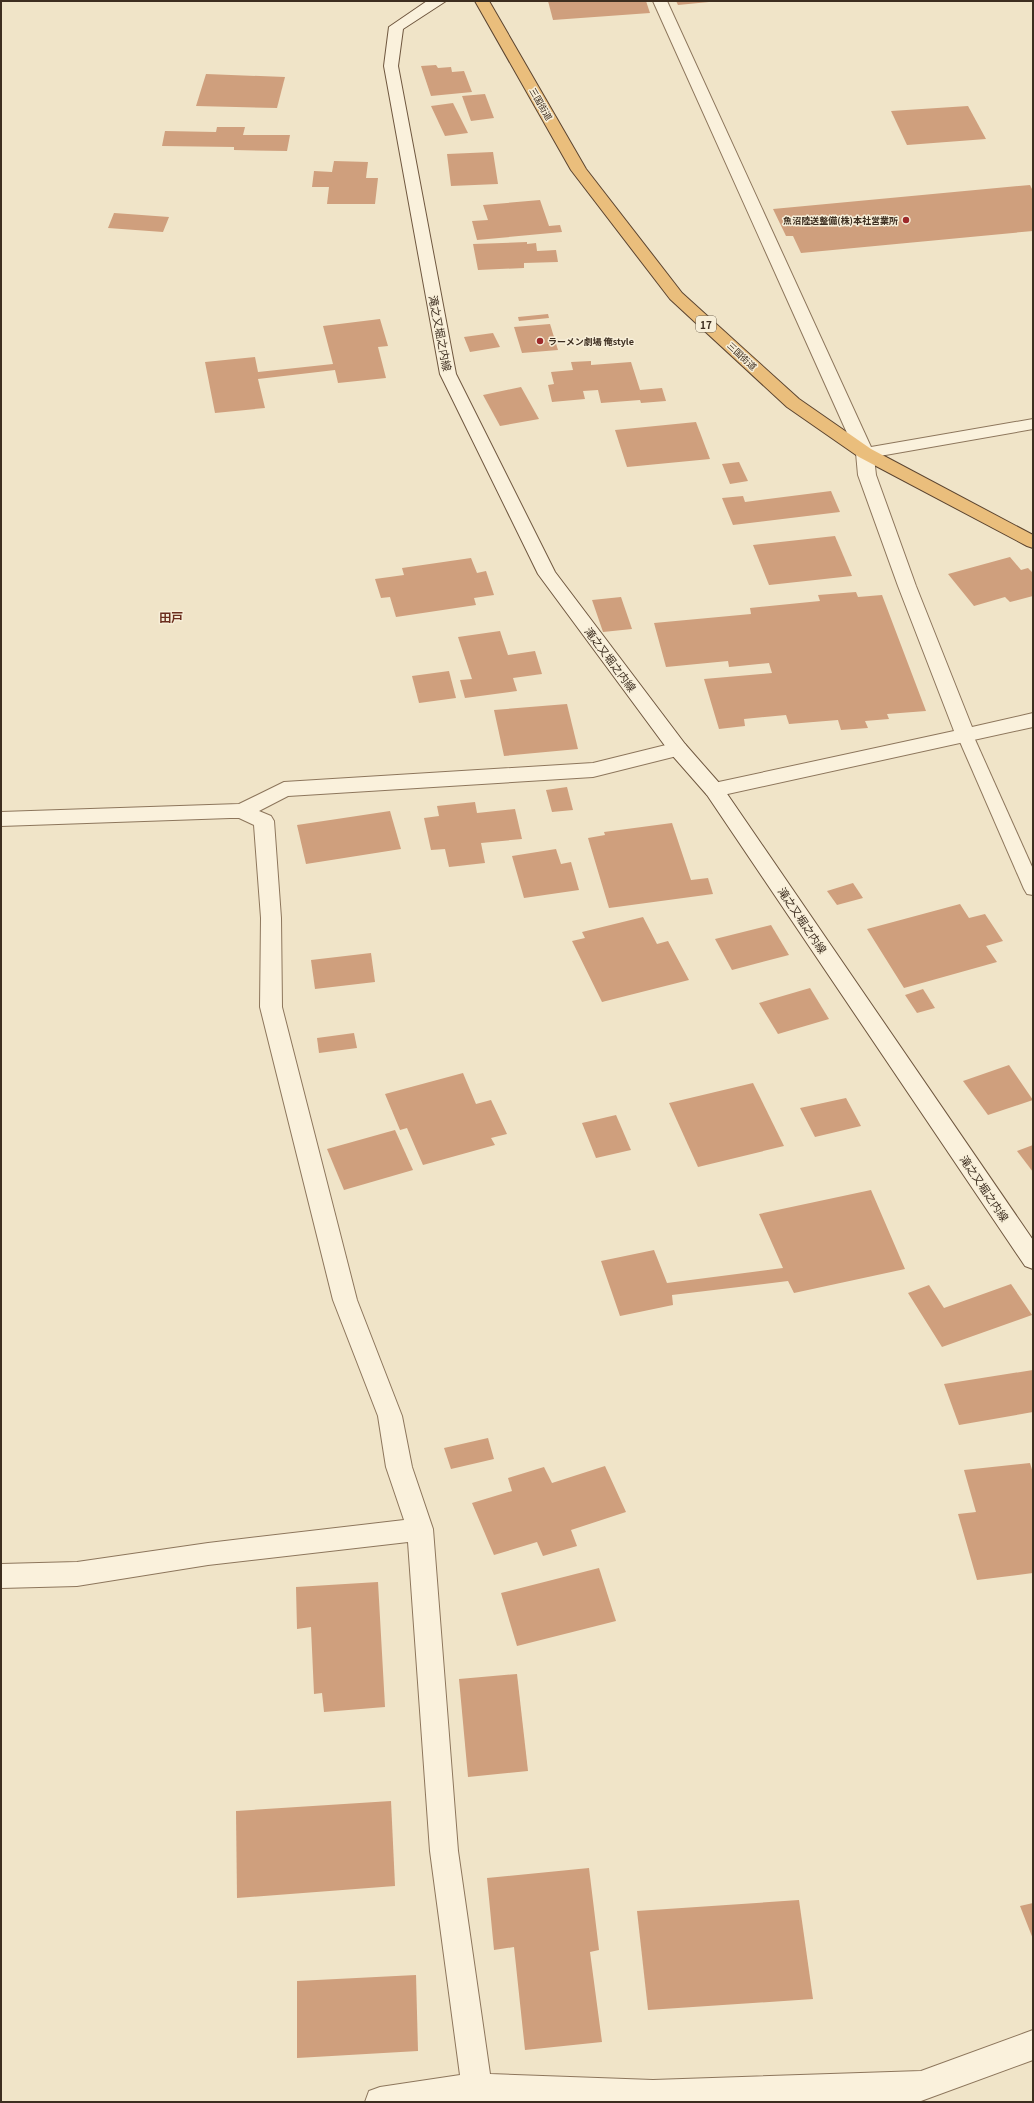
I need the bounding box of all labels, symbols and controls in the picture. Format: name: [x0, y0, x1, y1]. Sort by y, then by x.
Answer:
street label: 三国街道: [526, 85, 556, 123]
place label: 魚沼陸送整備(株)本社営業所: [783, 214, 898, 227]
marker: 魚沼陸送整備(株)本社営業所: [901, 215, 911, 225]
street label: 滝之又堀之内線: [426, 294, 456, 372]
road number: 17: [696, 316, 716, 332]
place label: ラーメン劇場 俺style: [548, 335, 634, 348]
marker: ラーメン劇場 俺style: [535, 336, 545, 346]
street label: 三国街道: [724, 339, 760, 373]
district label: 田戸: [159, 608, 183, 625]
street label: 滝之又堀之内線: [581, 623, 641, 695]
street label: 滝之又堀之内線: [775, 884, 831, 956]
street label: 滝之又堀之内線: [957, 1152, 1013, 1224]

